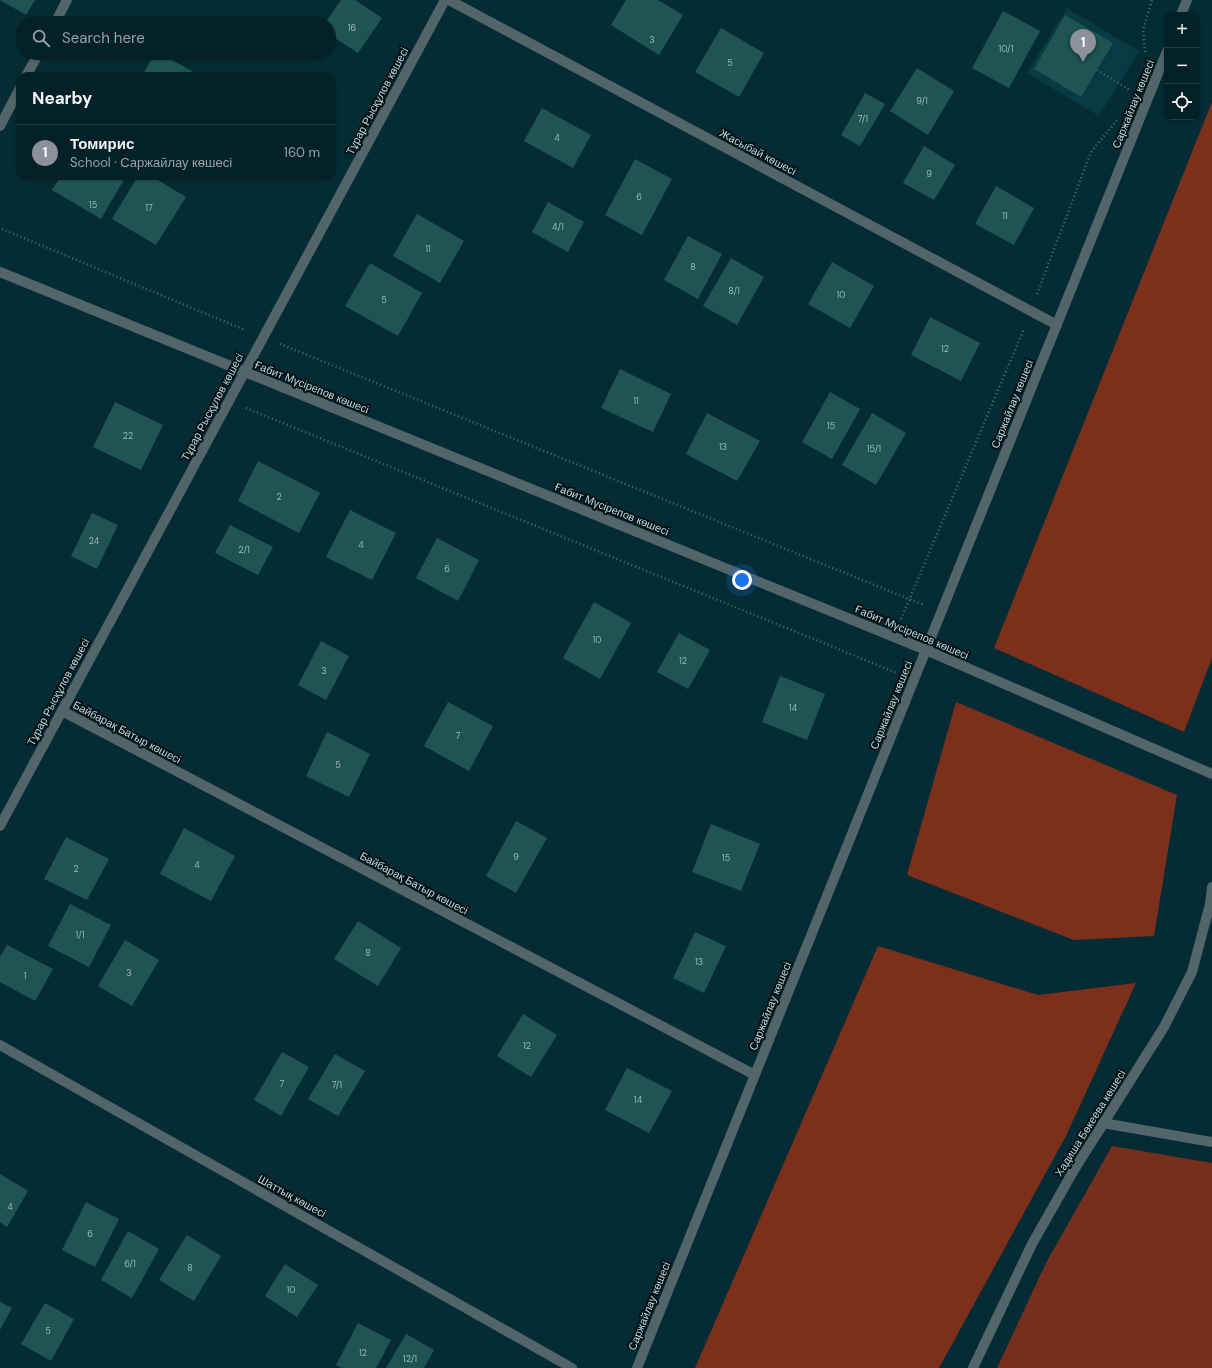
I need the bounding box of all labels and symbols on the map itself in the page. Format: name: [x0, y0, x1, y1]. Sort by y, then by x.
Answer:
house number: 16: [348, 22, 357, 34]
pin: 1: [1070, 29, 1096, 62]
house number: 3: [649, 34, 655, 46]
house number: 10/1: [999, 43, 1014, 55]
street label: Тұрар Рысқұлов көшесі: [343, 45, 411, 157]
house number: 5: [727, 57, 733, 69]
street label: Саржайлау көшесі: [1109, 58, 1157, 150]
house number: 9/1: [916, 95, 928, 107]
house number: 7/1: [858, 113, 868, 125]
street label: Жасыбай көшесі: [717, 126, 799, 178]
house number: 4: [554, 132, 560, 144]
house number: 9: [926, 168, 932, 180]
house number: 6: [636, 191, 642, 203]
house number: 15: [89, 199, 97, 211]
house number: 17: [145, 202, 153, 214]
house number: 11: [1002, 210, 1008, 222]
house number: 4/1: [552, 221, 564, 233]
house number: 11: [425, 243, 431, 255]
house number: 8: [690, 261, 696, 273]
house number: 8/1: [728, 285, 740, 297]
house number: 10: [837, 289, 845, 301]
house number: 5: [381, 294, 387, 306]
house number: 12: [941, 343, 949, 355]
street label: Тұрар Рысқұлов көшесі: [178, 351, 246, 463]
street label: Ғабит Мүсірепов көшесі: [253, 358, 371, 416]
street label: Саржайлау көшесі: [988, 358, 1036, 450]
house number: 11: [633, 395, 639, 407]
house number: 15: [827, 420, 835, 432]
house number: 22: [123, 430, 133, 442]
house number: 13: [719, 441, 727, 453]
house number: 15/1: [867, 443, 881, 455]
street label: Ғабит Мүсірепов көшесі: [553, 480, 671, 538]
house number: 2: [276, 491, 282, 503]
house number: 24: [89, 535, 100, 547]
house number: 4: [358, 539, 364, 551]
house number: 2/1: [238, 544, 250, 556]
house number: 6: [444, 563, 450, 575]
your location: [732, 570, 752, 590]
street label: Ғабит Мүсірепов көшесі: [853, 602, 971, 662]
house number: 10: [593, 634, 601, 646]
street label: Тұрар Рысқұлов көшесі: [24, 636, 92, 748]
house number: 12: [679, 655, 687, 667]
street label: Саржайлау көшесі: [867, 659, 915, 751]
house number: 3: [321, 665, 327, 677]
street label: Байбарақ Батыр көшесі: [71, 698, 183, 766]
house number: 14: [789, 702, 798, 714]
house number: 7: [456, 730, 461, 742]
house number: 5: [335, 759, 341, 771]
street label: Байбарақ Батыр көшесі: [358, 849, 470, 917]
house number: 9: [513, 851, 519, 863]
house number: 15: [722, 852, 730, 864]
house number: 4: [194, 859, 200, 871]
house number: 2: [73, 863, 79, 875]
house number: 1/1: [75, 929, 85, 941]
house number: 8: [365, 947, 371, 959]
house number: 13: [695, 956, 703, 968]
street label: Саржайлау көшесі: [746, 960, 794, 1052]
house number: 3: [126, 967, 132, 979]
house number: 1: [24, 970, 27, 982]
house number: 12: [523, 1040, 531, 1052]
street label: Хадиша Бөкеева көшесі: [1051, 1067, 1129, 1179]
house number: 7: [280, 1078, 285, 1090]
house number: 7/1: [332, 1079, 342, 1091]
house number: 14: [634, 1094, 643, 1106]
street label: Шаттық көшесі: [256, 1172, 328, 1220]
house number: 4: [7, 1201, 13, 1213]
house number: 6: [87, 1228, 93, 1240]
house number: 6/1: [124, 1258, 136, 1270]
street label: Саржайлау көшесі: [625, 1260, 673, 1352]
house number: 8: [187, 1262, 193, 1274]
house number: 10: [287, 1284, 295, 1296]
house number: 5: [45, 1325, 51, 1337]
house number: 12: [359, 1347, 367, 1359]
house number: 12/1: [403, 1353, 417, 1365]

